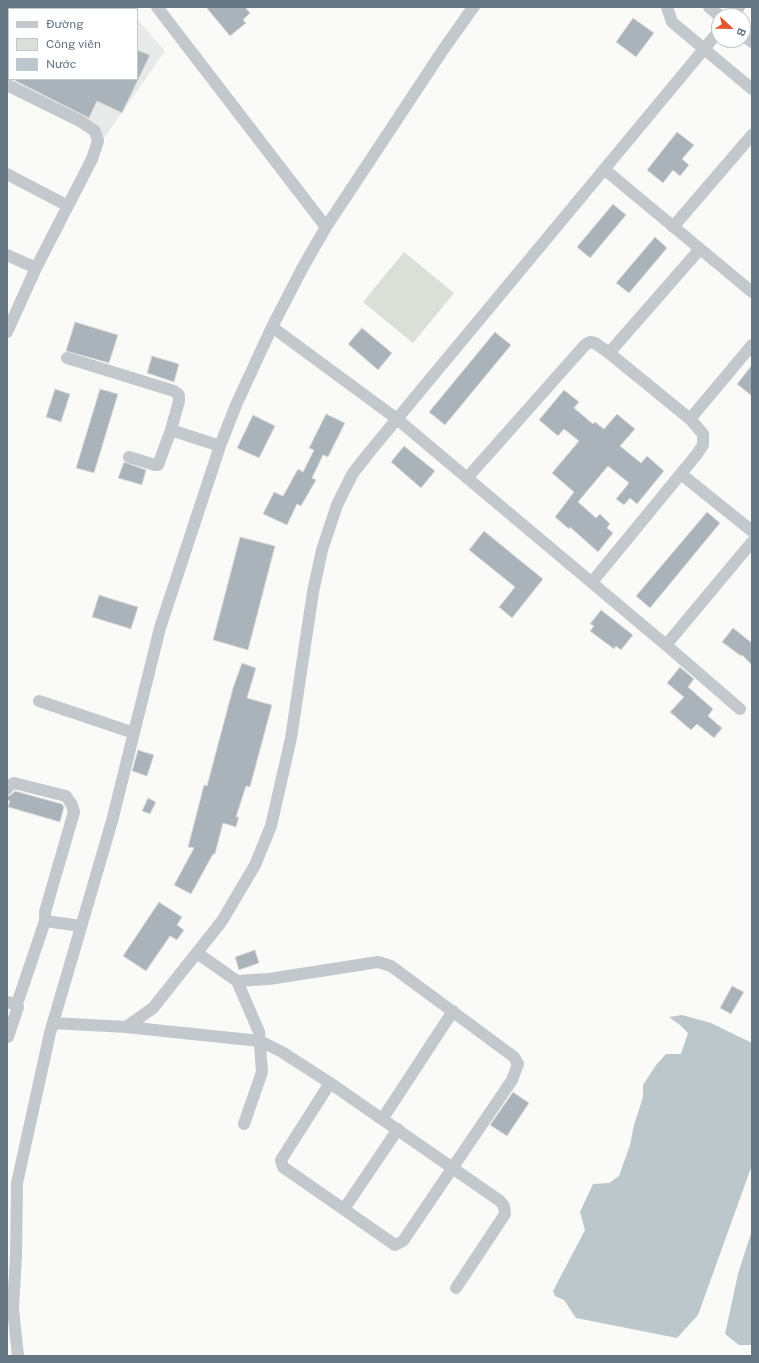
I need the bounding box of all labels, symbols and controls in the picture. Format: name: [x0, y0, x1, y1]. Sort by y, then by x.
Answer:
legend: [8, 8, 138, 80]
north arrow: [711, 8, 751, 48]
text: Đường: [46, 17, 84, 31]
text: B: [734, 26, 748, 38]
text: Công viên: [46, 37, 101, 51]
text: Nước: [46, 57, 76, 71]

